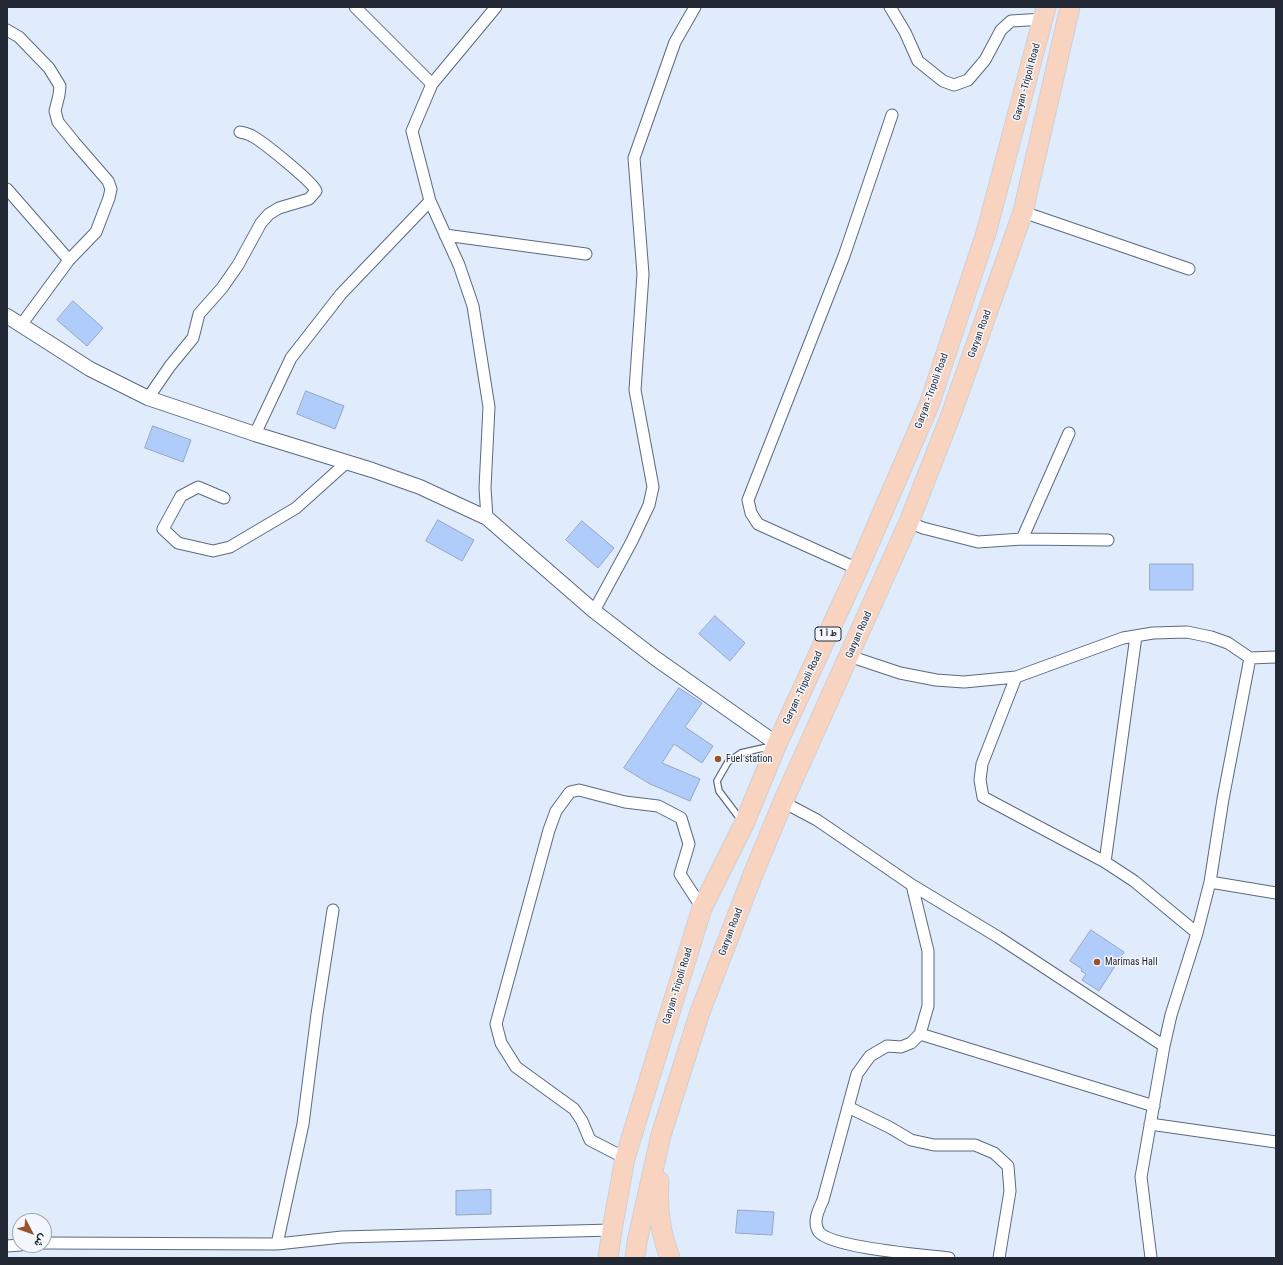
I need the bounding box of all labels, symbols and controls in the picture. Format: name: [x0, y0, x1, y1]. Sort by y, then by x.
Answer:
street label: Garyan -Tripoli Road: [1011, 42, 1043, 122]
street label: Garyan Road: [966, 308, 994, 360]
street label: Garyan -Tripoli Road: [913, 352, 951, 430]
street label: Garyan Road: [843, 610, 875, 660]
road number: ط أ 1: [815, 627, 841, 641]
street label: Garyan -Tripoli Road: [781, 649, 825, 727]
place label: Fuel station: [726, 753, 772, 765]
marker: Fuel station: [713, 754, 723, 764]
street label: Garyan Road: [716, 907, 746, 957]
street label: Garyan -Tripoli Road: [661, 946, 695, 1026]
place label: Marimas Hall: [1105, 956, 1157, 968]
marker: Marimas Hall: [1092, 957, 1102, 967]
north arrow: [12, 1213, 52, 1253]
text: ش: [31, 1231, 50, 1250]

